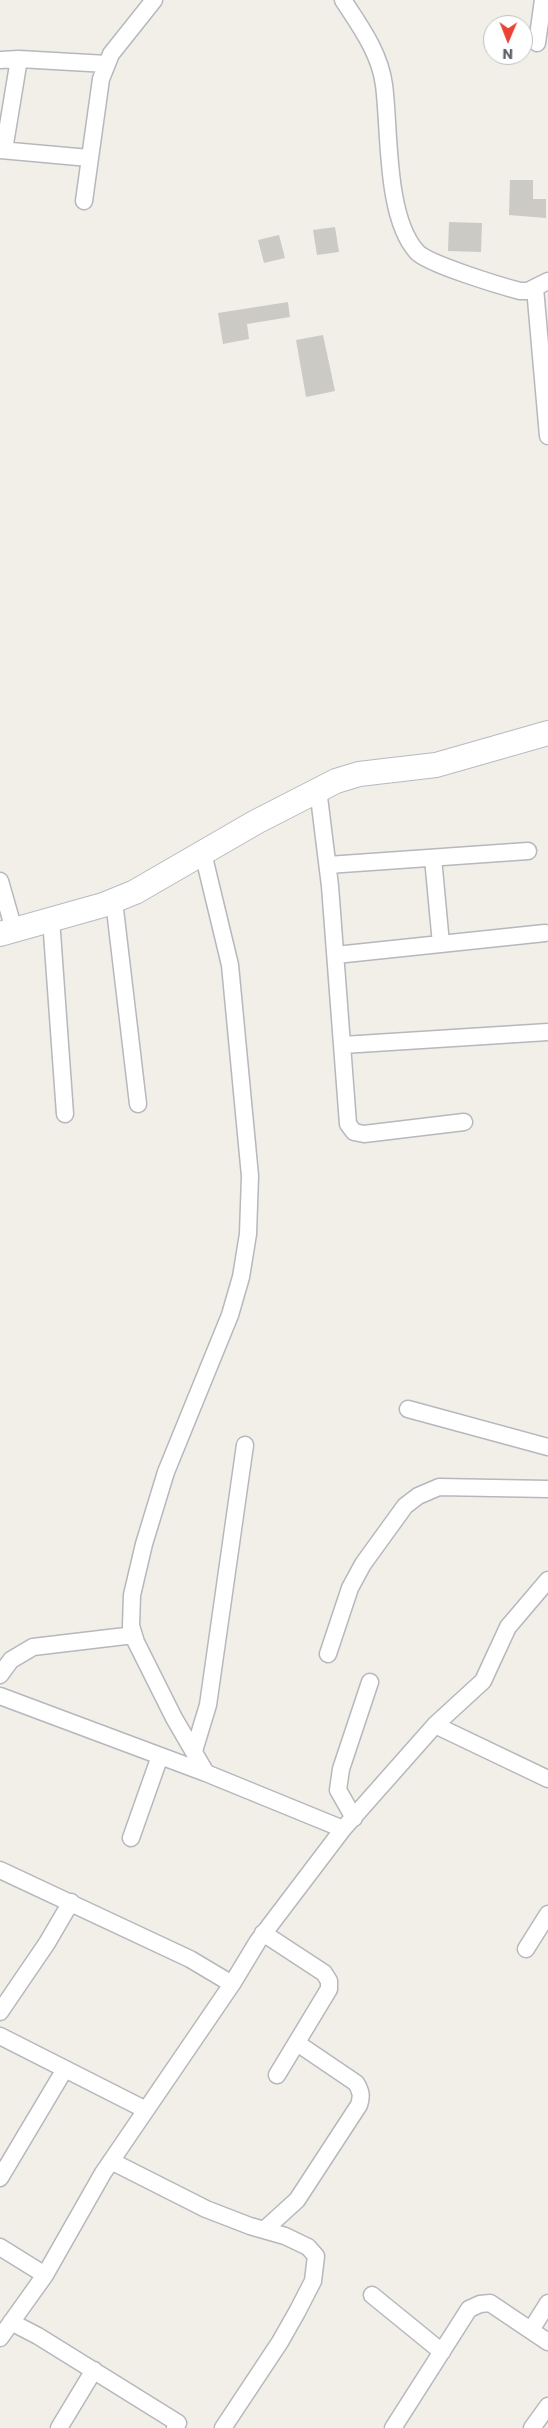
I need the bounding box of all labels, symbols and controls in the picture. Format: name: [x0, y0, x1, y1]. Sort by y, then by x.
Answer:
north arrow: [483, 15, 533, 65]
text: N: [502, 44, 513, 64]

